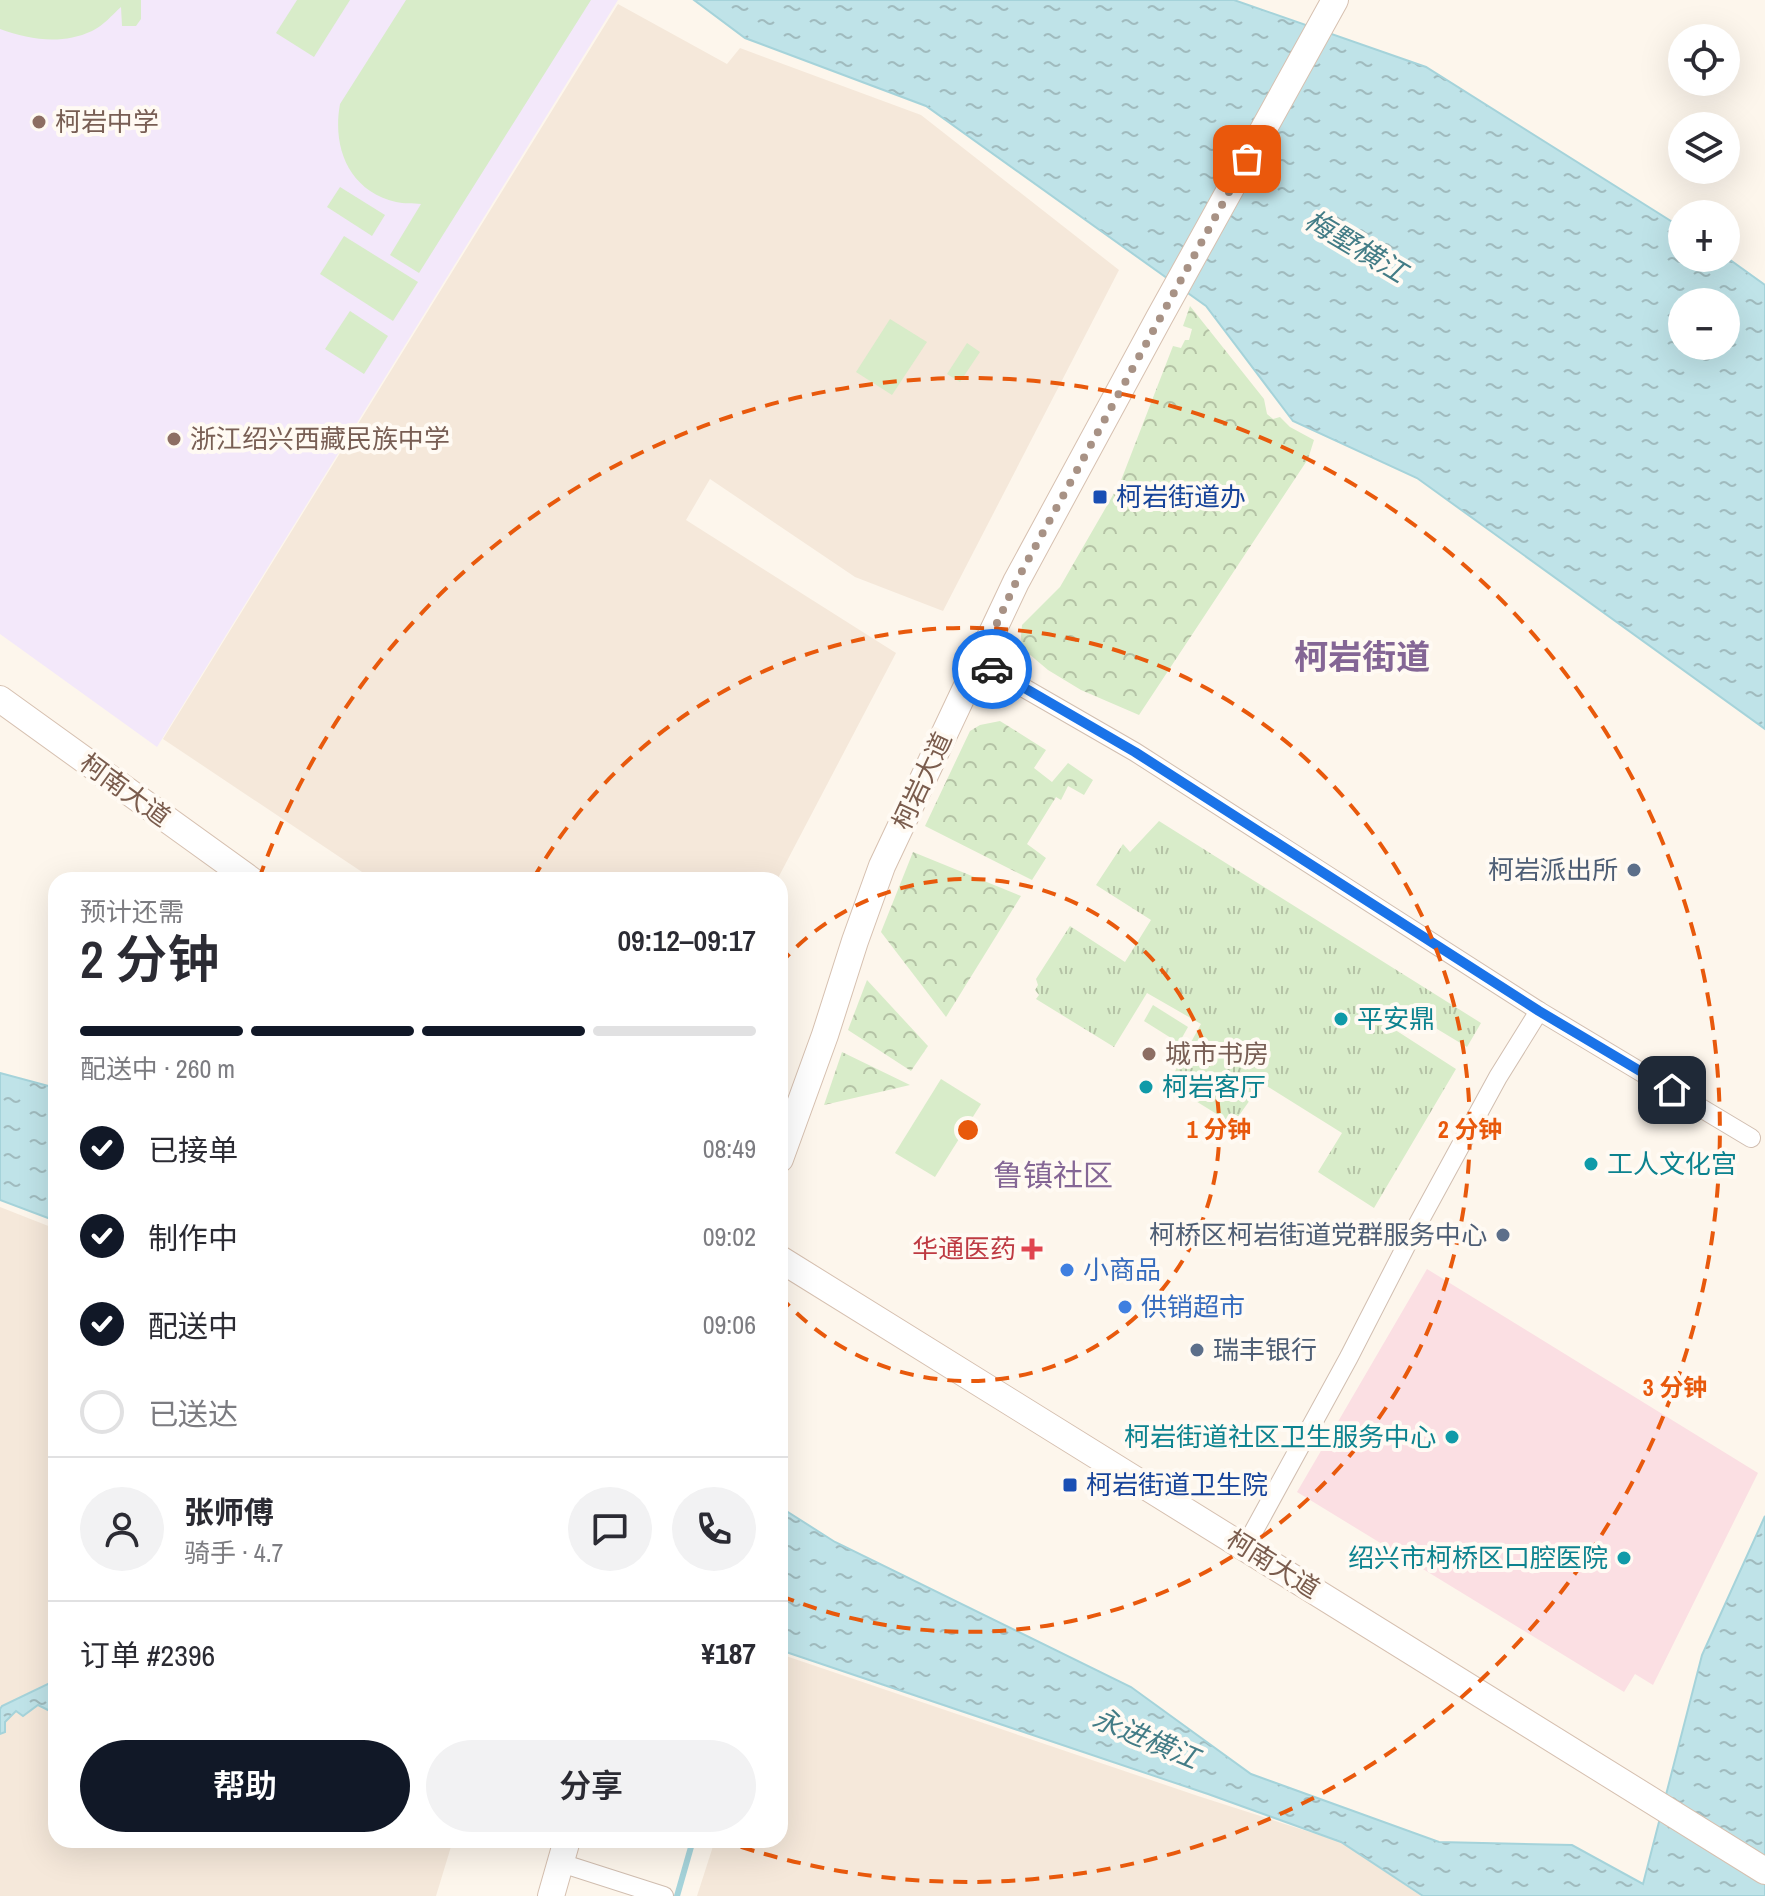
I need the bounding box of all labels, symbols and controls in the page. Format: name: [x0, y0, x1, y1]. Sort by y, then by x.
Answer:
map controls: [1668, 24, 1740, 360]
button: locate: [1668, 24, 1740, 96]
place label: 柯岩中学: [55, 104, 159, 139]
button: layers: [1668, 112, 1740, 184]
marker: 柯岩中学: [30, 113, 48, 131]
pin: [1213, 125, 1281, 193]
icon: bag: [1225, 137, 1269, 181]
button: +: [1668, 200, 1740, 272]
water label: 梅墅横江: [1298, 201, 1416, 293]
button: −: [1668, 288, 1740, 360]
place label: 浙江绍兴西藏民族中学: [190, 421, 450, 456]
marker: 浙江绍兴西藏民族中学: [165, 430, 183, 448]
place label: 柯岩街道办: [1116, 479, 1246, 514]
marker: 柯岩街道办: [1091, 488, 1109, 506]
courier: [952, 629, 1032, 709]
district label: 柯岩街道: [1294, 634, 1430, 680]
icon: car: [970, 647, 1014, 691]
street label: 柯岩大道: [884, 726, 959, 835]
street label: 柯南大道: [73, 745, 178, 834]
place label: 柯岩派出所: [1488, 852, 1618, 887]
marker: 柯岩派出所: [1625, 861, 1643, 879]
text: 预计还需: [80, 894, 184, 929]
text: 09:12–09:17: [617, 920, 756, 960]
text: 2 分钟: [80, 924, 220, 994]
place label: 平安鼎: [1357, 1001, 1435, 1036]
marker: 平安鼎: [1332, 1010, 1350, 1028]
place label: 城市书房: [1165, 1036, 1269, 1071]
marker: 城市书房: [1140, 1045, 1158, 1063]
text: 配送中 · 260 m: [80, 1051, 235, 1086]
pin: [1638, 1056, 1706, 1124]
icon: home: [1650, 1068, 1694, 1112]
place label: 柯岩客厅: [1162, 1069, 1266, 1104]
marker: 柯岩客厅: [1137, 1078, 1155, 1096]
text: 1 分钟: [1187, 1113, 1251, 1145]
text: 2 分钟: [1438, 1113, 1502, 1145]
centre of rings: [954, 1116, 982, 1144]
icon: check: [80, 1126, 124, 1170]
text: 已接单: [148, 1130, 238, 1170]
text: 08:49: [703, 1131, 756, 1166]
place label: 工人文化宫: [1607, 1146, 1737, 1181]
district label: 鲁镇社区: [993, 1155, 1113, 1195]
marker: 工人文化宫: [1582, 1155, 1600, 1173]
icon: check: [80, 1214, 124, 1258]
place label: 柯桥区柯岩街道党群服务中心: [1149, 1217, 1487, 1252]
text: 制作中: [148, 1218, 238, 1258]
text: 09:02: [703, 1219, 756, 1254]
marker: 柯桥区柯岩街道党群服务中心: [1494, 1226, 1512, 1244]
place label: 华通医药: [912, 1231, 1016, 1266]
marker: 华通医药: [1023, 1240, 1041, 1258]
place label: 小商品: [1083, 1252, 1161, 1287]
marker: 小商品: [1058, 1261, 1076, 1279]
place label: 供销超市: [1141, 1289, 1245, 1324]
marker: 供销超市: [1116, 1298, 1134, 1316]
icon: check: [80, 1302, 124, 1346]
text: 配送中: [148, 1306, 238, 1346]
text: 09:06: [703, 1307, 756, 1342]
place label: 瑞丰银行: [1213, 1332, 1317, 1367]
marker: 瑞丰银行: [1188, 1341, 1206, 1359]
text: 3 分钟: [1643, 1371, 1707, 1403]
text: 已送达: [148, 1394, 238, 1434]
place label: 柯岩街道社区卫生服务中心: [1124, 1419, 1436, 1454]
marker: 柯岩街道社区卫生服务中心: [1443, 1428, 1461, 1446]
place label: 柯岩街道卫生院: [1086, 1467, 1268, 1502]
marker: 柯岩街道卫生院: [1061, 1476, 1079, 1494]
button: person: [80, 1487, 164, 1571]
button: chat: [568, 1487, 652, 1571]
button: phone: [672, 1487, 756, 1571]
text: 张师傅: [184, 1492, 274, 1532]
street label: 柯南大道: [1220, 1521, 1327, 1606]
text: 骑手 · 4.7: [184, 1535, 283, 1570]
place label: 绍兴市柯桥区口腔医院: [1348, 1540, 1608, 1575]
marker: 绍兴市柯桥区口腔医院: [1615, 1549, 1633, 1567]
text: ¥187: [701, 1633, 756, 1673]
text: 订单 #2396: [80, 1635, 215, 1675]
water label: 永进横江: [1087, 1699, 1208, 1779]
button: 帮助: [80, 1740, 410, 1832]
button: 分享: [426, 1740, 756, 1832]

